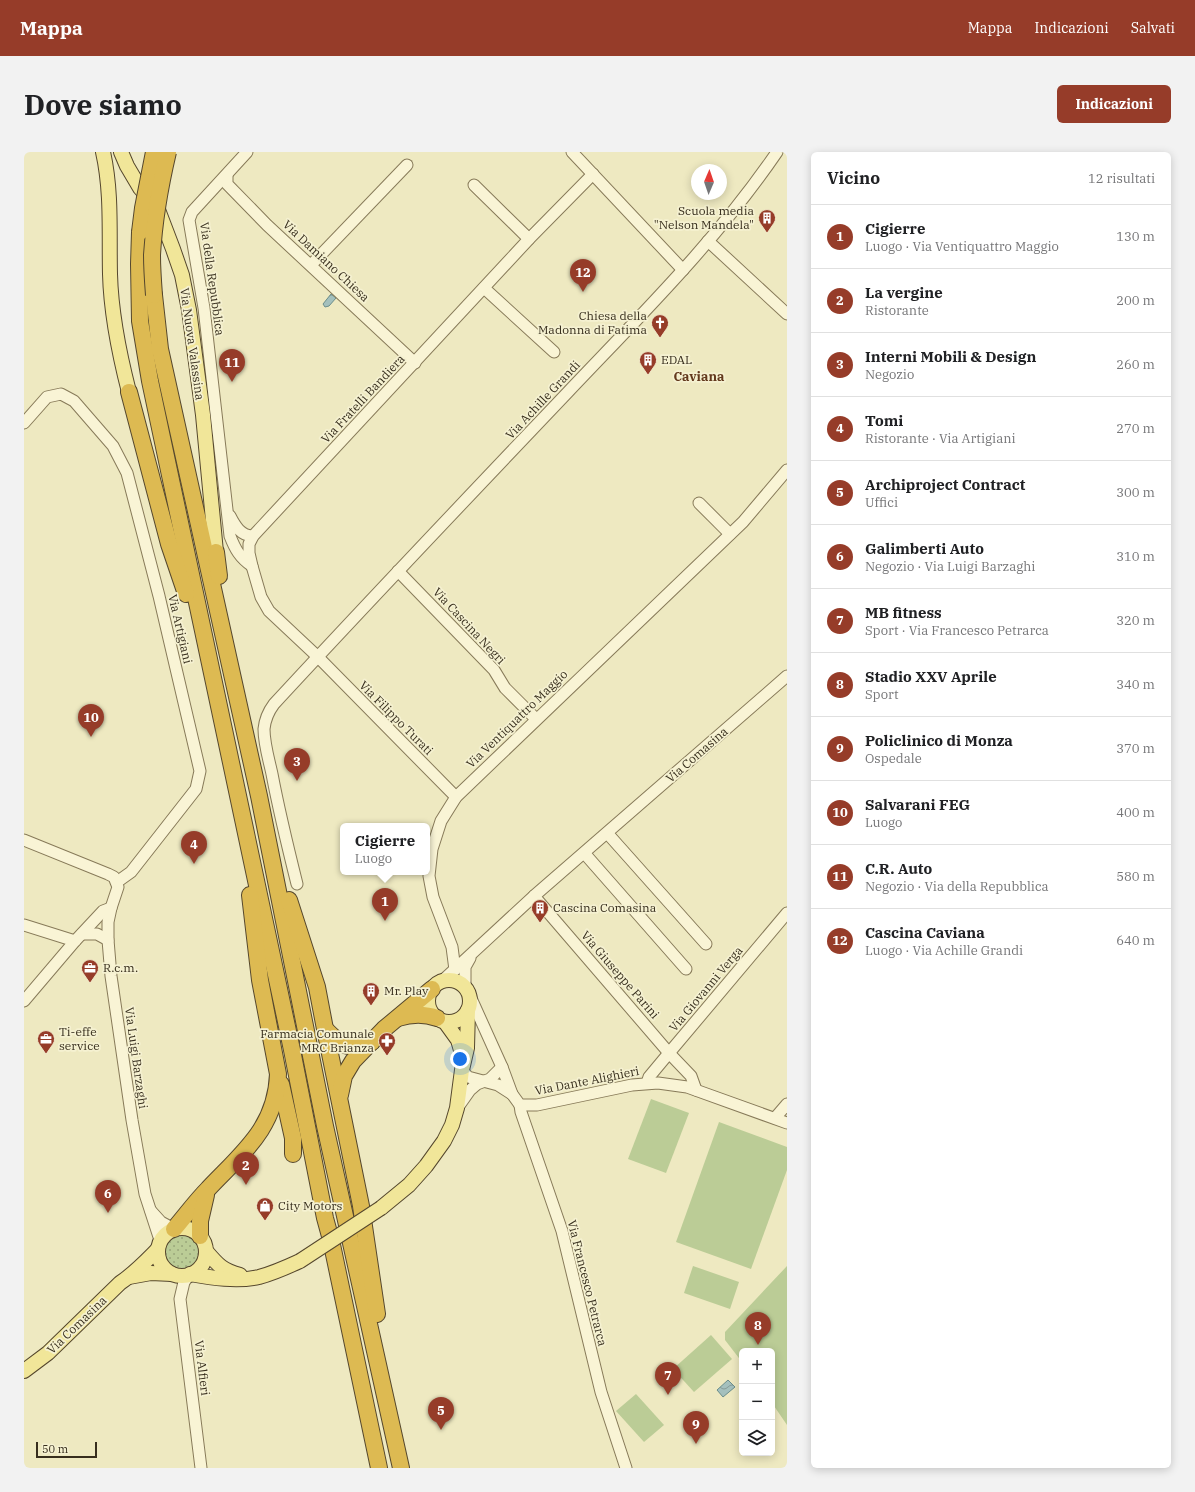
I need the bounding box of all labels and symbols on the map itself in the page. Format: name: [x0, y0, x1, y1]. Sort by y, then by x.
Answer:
north arrow: [691, 164, 727, 200]
place label: Scuola media "Nelson Mandela": [654, 203, 754, 232]
building icon: Scuola media "Nelson Mandela": [757, 208, 777, 233]
street label: Via Damiano Chiesa: [280, 217, 373, 305]
street label: Via della Repubblica: [197, 221, 228, 337]
pin: 12: [570, 259, 596, 292]
street label: Via Nuova Valassina: [177, 287, 208, 402]
place label: Chiesa della Madonna di Fatima: [538, 308, 647, 337]
church icon: Chiesa della Madonna di Fatima: [650, 313, 670, 338]
pin: 11: [219, 349, 245, 382]
building icon: EDAL: [638, 350, 658, 375]
street label: Via Fratelli Bandiera: [318, 351, 408, 446]
place label: EDAL: [661, 352, 692, 367]
street label: Via Achille Grandi: [502, 357, 583, 442]
district label: Caviana: [674, 368, 725, 385]
street label: Via Cascina Negri: [430, 584, 509, 667]
street label: Via Artigiani: [165, 593, 196, 665]
street label: Via Ventiquattro Maggio: [463, 666, 571, 771]
street label: Via Filippo Turati: [356, 678, 437, 758]
pin: 10: [78, 704, 104, 737]
street label: Via Comasina: [663, 723, 731, 786]
pin: 3: [284, 748, 310, 781]
pin: 4: [181, 831, 207, 864]
pin: 1: [372, 888, 398, 921]
building icon: Cascina Comasina: [530, 898, 550, 923]
place label: Cascina Comasina: [553, 900, 657, 915]
street label: Via Giuseppe Parini: [578, 928, 663, 1022]
street label: Via Giovanni Verga: [666, 943, 746, 1034]
office icon: R.c.m.: [80, 958, 100, 983]
place label: R.c.m.: [103, 960, 138, 975]
building icon: Mr. Play: [361, 981, 381, 1006]
place label: Mr. Play: [384, 983, 429, 998]
street label: Via Luigi Barzaghi: [122, 1006, 151, 1110]
place label: Ti-effe service: [59, 1024, 100, 1053]
place label: Farmacia Comunale MRC Brianza: [260, 1026, 374, 1055]
office icon: Ti-effe service: [36, 1029, 56, 1054]
pharmacy icon: Farmacia Comunale MRC Brianza: [377, 1031, 397, 1056]
your location: [450, 1049, 470, 1069]
street label: Via Dante Alighieri: [534, 1063, 640, 1098]
pin: 2: [233, 1152, 259, 1185]
pin: 6: [95, 1180, 121, 1213]
shop icon: City Motors: [255, 1196, 275, 1221]
place label: City Motors: [278, 1198, 343, 1213]
street label: Via Francesco Petrarca: [565, 1218, 611, 1348]
street label: Via Comasina: [44, 1292, 110, 1357]
pin: 8: [745, 1312, 771, 1345]
street label: Via Alfieri: [192, 1339, 213, 1397]
pin: 7: [655, 1362, 681, 1395]
pin: 5: [428, 1397, 454, 1430]
pin: 9: [683, 1411, 709, 1444]
scale bar: [36, 1440, 97, 1459]

